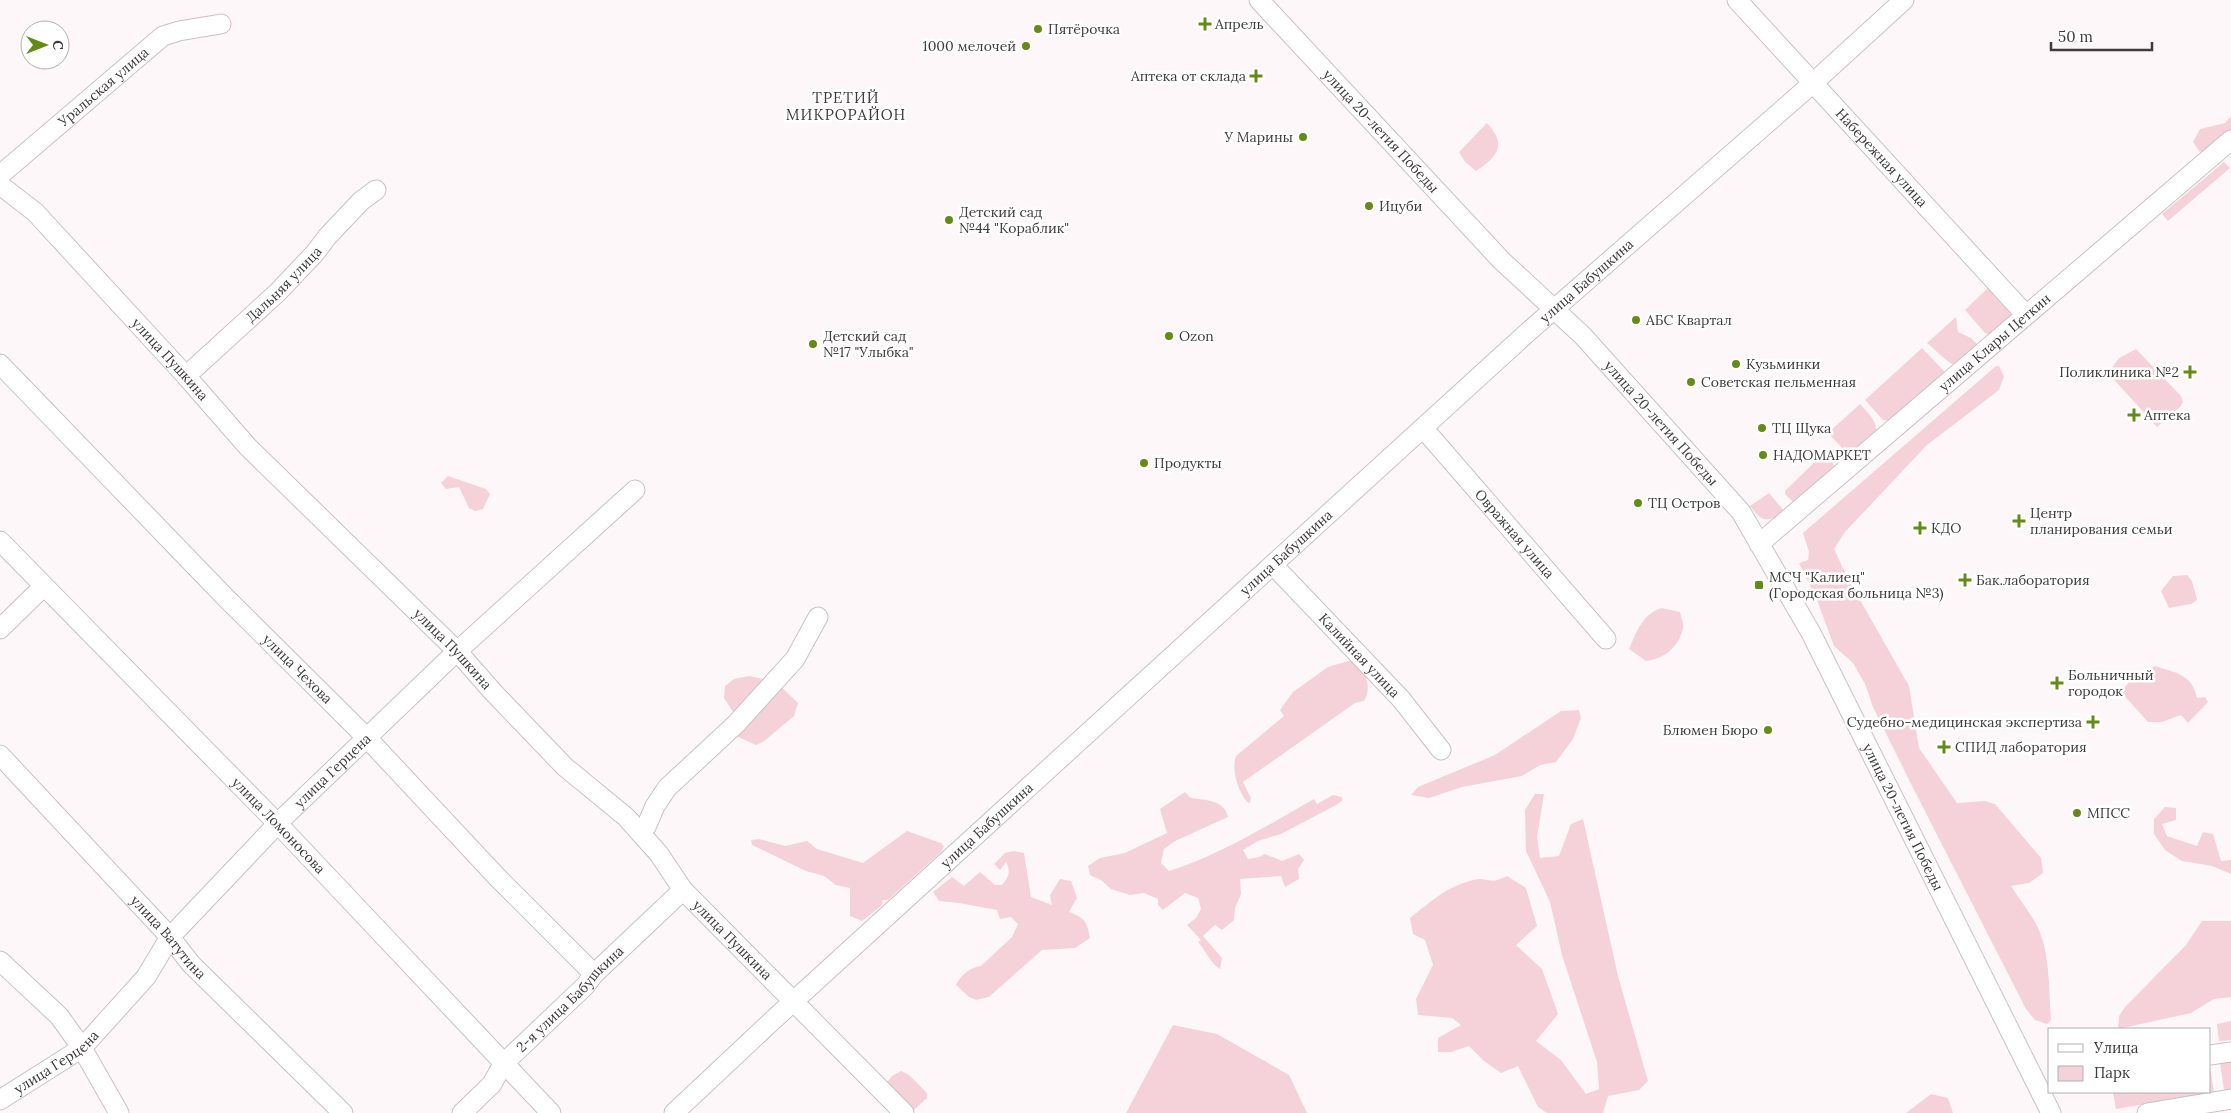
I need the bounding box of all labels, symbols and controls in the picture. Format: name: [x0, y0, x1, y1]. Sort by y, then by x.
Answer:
place label: Апрель: [1214, 15, 1264, 33]
marker: Апрель: [1199, 18, 1211, 30]
north arrow: [20, 20, 70, 70]
place label: Пятёрочка: [1048, 20, 1120, 38]
scale bar: [2051, 20, 2152, 52]
marker: Пятёрочка: [1032, 23, 1044, 35]
text: 50 m: [2058, 27, 2093, 46]
place label: 1000 мелочей: [923, 37, 1016, 55]
text: С: [49, 40, 67, 50]
marker: 1000 мелочей: [1020, 40, 1032, 52]
street label: Уральская улица: [54, 43, 152, 131]
street label: улица 20-летия Победы: [1319, 65, 1443, 197]
place label: Аптека от склада: [1130, 67, 1246, 85]
marker: Аптека от склада: [1250, 70, 1262, 82]
district label: ТРЕТИЙ МИКРОРАЙОН: [786, 88, 906, 124]
street label: Набережная улица: [1832, 105, 1931, 211]
place label: У Марины: [1223, 128, 1293, 146]
marker: У Марины: [1297, 131, 1309, 143]
place label: Ицуби: [1379, 197, 1423, 215]
marker: Ицуби: [1363, 200, 1375, 212]
place label: Детский сад №44 "Кораблик": [959, 203, 1069, 237]
marker: Детский сад №44 "Кораблик": [943, 214, 955, 226]
street label: улица Бабушкина: [1536, 235, 1637, 327]
street label: Дальняя улица: [242, 243, 326, 326]
street label: улица Клары Цеткин: [1935, 289, 2054, 395]
place label: АБС Квартал: [1645, 311, 1732, 329]
street label: улица Пушкина: [128, 314, 212, 404]
marker: АБС Квартал: [1630, 314, 1642, 326]
place label: Детский сад №17 "Улыбка": [823, 327, 914, 361]
place label: Ozon: [1179, 327, 1214, 345]
marker: Ozon: [1163, 330, 1175, 342]
marker: Детский сад №17 "Улыбка": [807, 338, 819, 350]
place label: Кузьминки: [1746, 355, 1820, 373]
street label: улица 20-летия Победы: [1600, 357, 1722, 490]
marker: Кузьминки: [1730, 358, 1742, 370]
place label: Поликлиника №2: [2059, 363, 2179, 381]
marker: Поликлиника №2: [2183, 365, 2197, 379]
place label: Советская пельменная: [1701, 373, 1856, 391]
marker: Советская пельменная: [1685, 376, 1697, 388]
place label: Аптека: [2143, 406, 2191, 424]
marker: Аптека: [2128, 409, 2140, 421]
place label: ТЦ Щука: [1772, 419, 1831, 437]
marker: ТЦ Щука: [1756, 422, 1768, 434]
place label: НАДОМАРКЕТ: [1773, 446, 1871, 464]
marker: НАДОМАРКЕТ: [1757, 449, 1769, 461]
place label: Продукты: [1154, 454, 1222, 472]
marker: Продукты: [1138, 457, 1150, 469]
street label: Овражная улица: [1471, 485, 1558, 582]
place label: ТЦ Остров: [1648, 494, 1720, 512]
marker: ТЦ Остров: [1632, 497, 1644, 509]
place label: Центр планирования семьи: [2030, 504, 2173, 538]
street label: улица Бабушкина: [1236, 506, 1336, 599]
marker: Центр планирования семьи: [2012, 514, 2026, 528]
place label: КДО: [1931, 519, 1961, 537]
marker: КДО: [1913, 521, 1927, 535]
place label: МСЧ "Калиец" (Городская больница №3): [1769, 568, 1944, 602]
place label: Бак.лаборатория: [1976, 571, 2090, 589]
marker: Бак.лаборатория: [1958, 573, 1972, 587]
marker: МСЧ "Калиец" (Городская больница №3): [1753, 579, 1765, 591]
street label: улица Пушкина: [410, 605, 496, 693]
street label: Калийная улица: [1315, 609, 1404, 701]
street label: улица Чехова: [259, 630, 336, 707]
place label: Больничный городок: [2068, 666, 2154, 700]
marker: Больничный городок: [2050, 676, 2064, 690]
place label: Судебно-медицинская экспертиза: [1847, 713, 2082, 731]
marker: Судебно-медицинская экспертиза: [2086, 715, 2100, 729]
place label: Блюмен Бюро: [1663, 721, 1758, 739]
marker: Блюмен Бюро: [1762, 724, 1774, 736]
street label: улица Герцена: [290, 730, 375, 812]
place label: СПИД лаборатория: [1955, 738, 2087, 756]
street label: улица 20-летия Победы: [1859, 740, 1947, 894]
marker: СПИД лаборатория: [1937, 740, 1951, 754]
street label: улица Ломоносова: [228, 773, 329, 877]
street label: улица Бабушкина: [937, 779, 1037, 872]
place label: МПСС: [2087, 804, 2130, 822]
marker: МПСС: [2071, 807, 2083, 819]
street label: улица Ватутина: [127, 891, 210, 983]
street label: улица Пушкина: [689, 896, 776, 984]
street label: 2-я улица Бабушкина: [512, 942, 627, 1056]
street label: улица Герцена: [10, 1027, 103, 1098]
legend: [2048, 1028, 2211, 1093]
text: Улица: [2093, 1038, 2139, 1057]
text: Парк: [2094, 1063, 2130, 1082]

